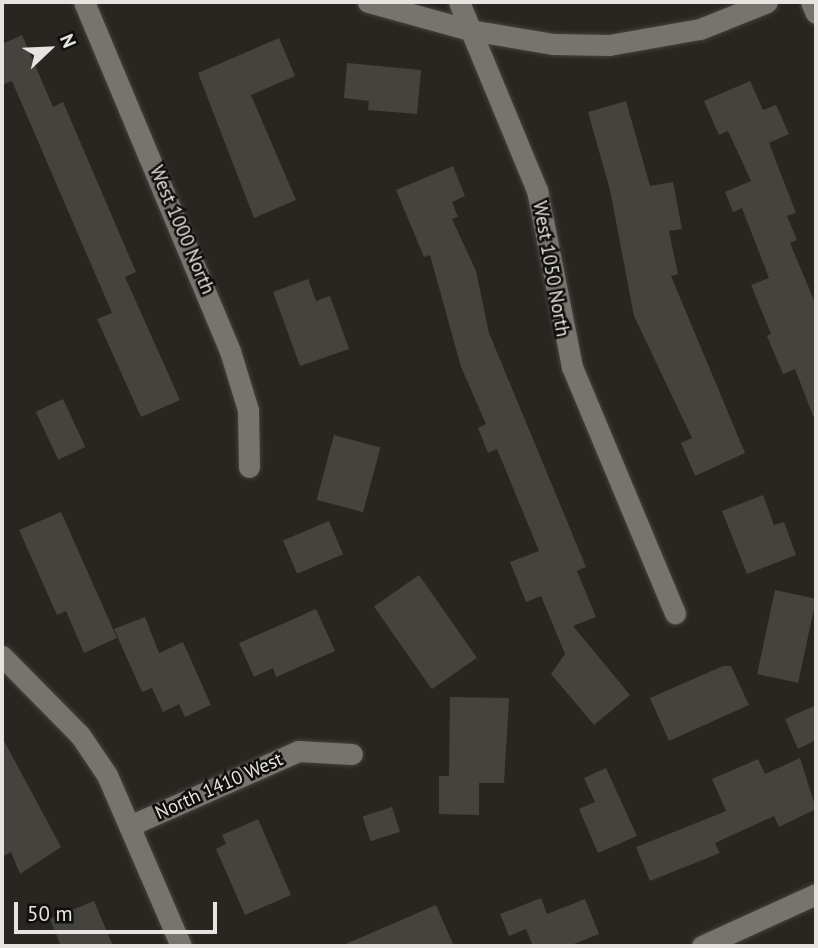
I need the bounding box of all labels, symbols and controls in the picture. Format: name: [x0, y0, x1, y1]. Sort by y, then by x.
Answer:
north arrow: [14, 14, 84, 84]
text: N: [55, 30, 82, 51]
street label: West 1000 North: [145, 162, 219, 298]
street label: West 1050 North: [528, 199, 574, 339]
street label: North 1410 West: [152, 748, 286, 824]
scale bar: [18, 888, 220, 932]
text: 50 m: [27, 900, 73, 927]

